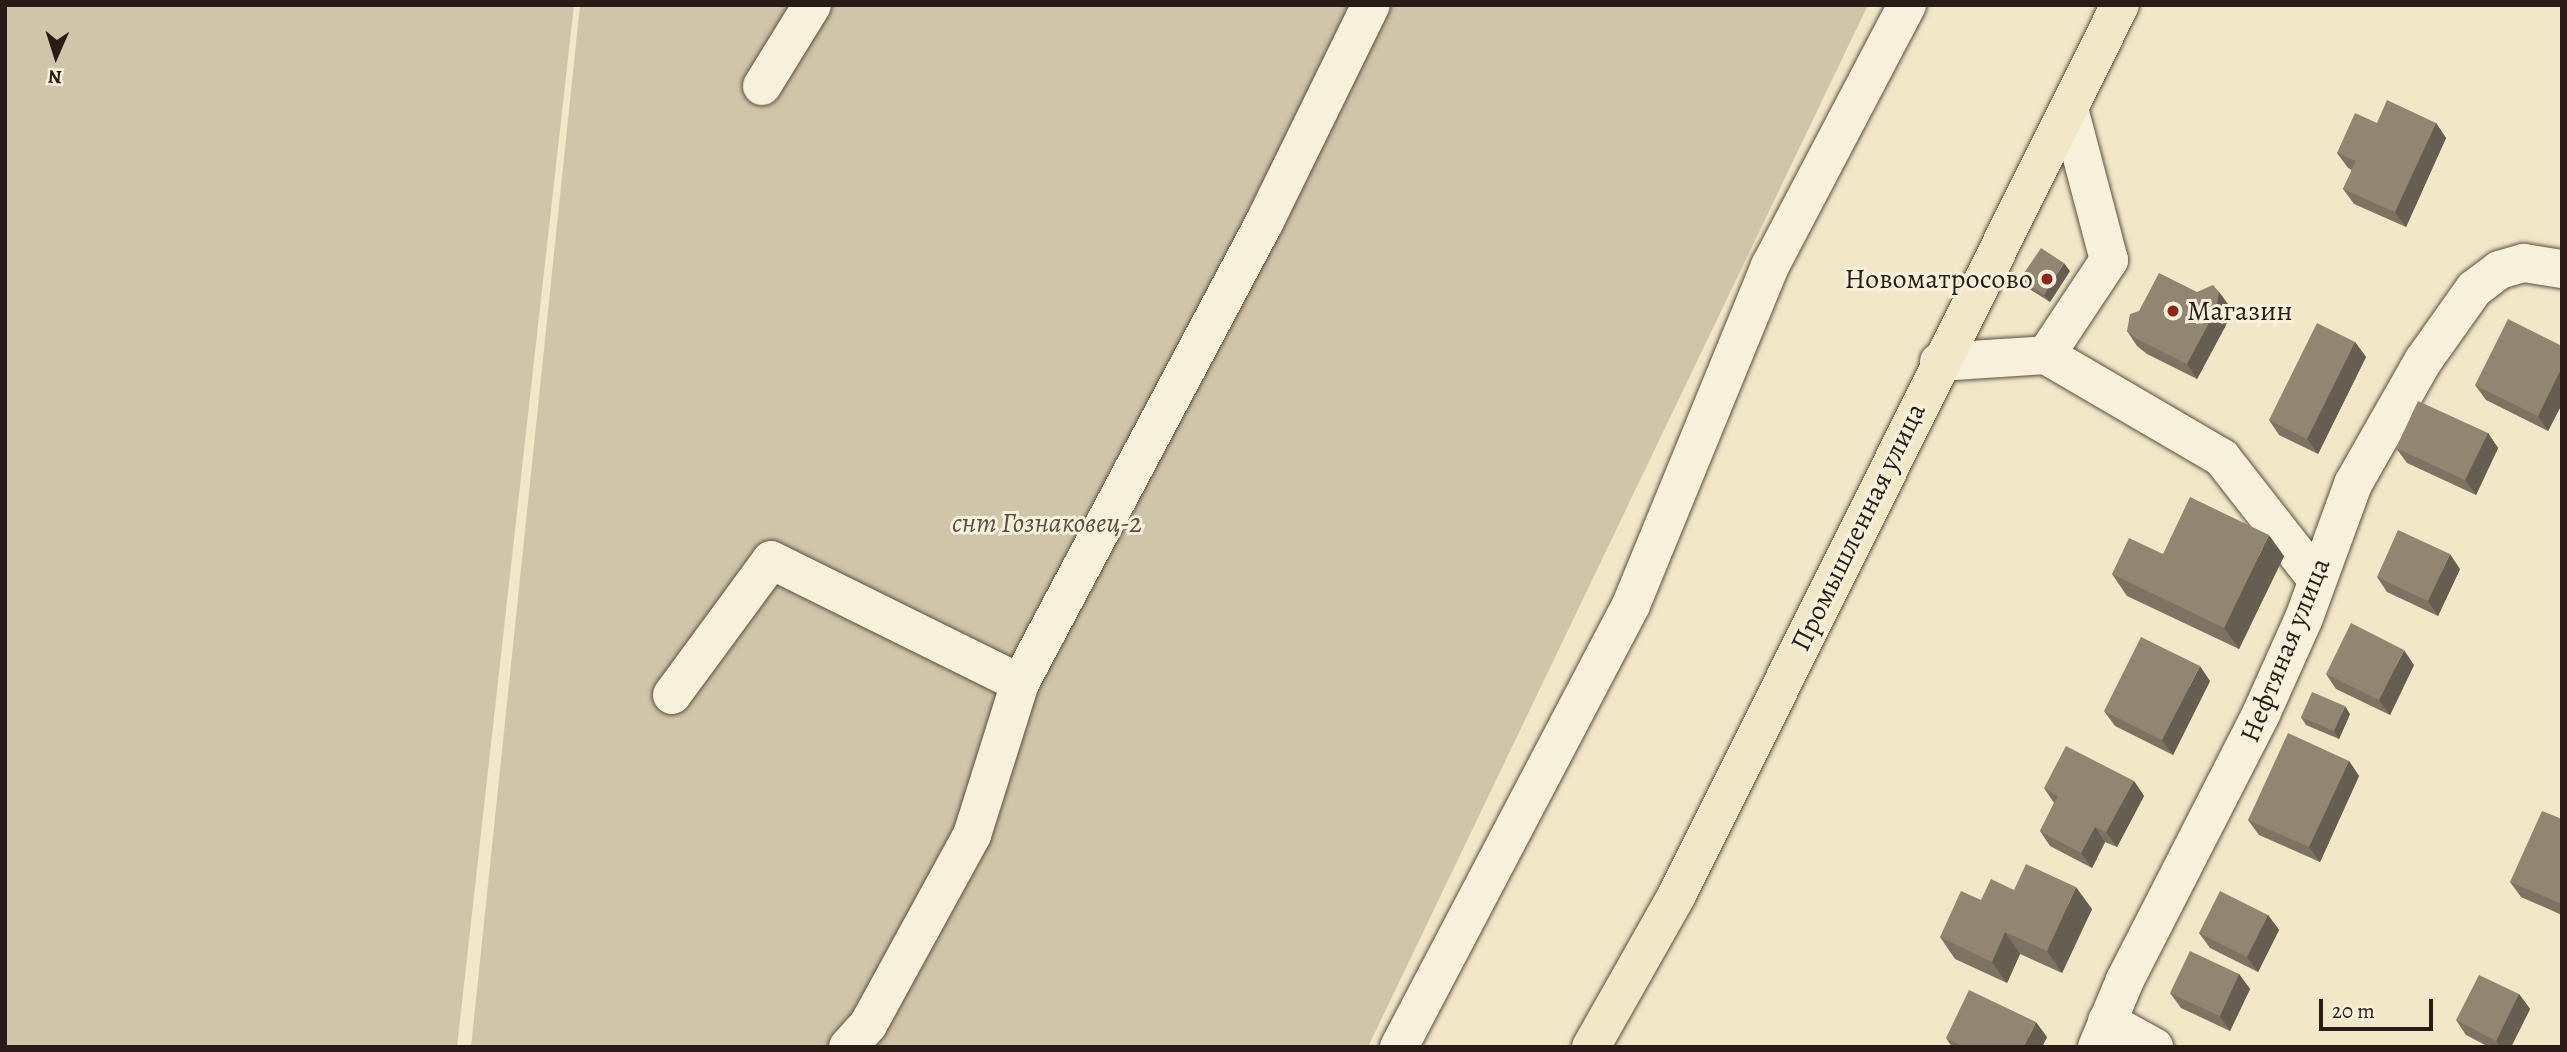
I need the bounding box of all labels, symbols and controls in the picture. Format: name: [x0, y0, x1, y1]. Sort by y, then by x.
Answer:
north arrow: [21, 21, 91, 91]
text: N: [47, 64, 62, 90]
place label: Новоматросово: [1844, 262, 2033, 296]
marker: Новоматросово: [2039, 271, 2055, 287]
place label: Магазин: [2187, 294, 2293, 328]
marker: Магазин: [2165, 303, 2181, 319]
street label: Промышленная улица: [1783, 397, 1933, 657]
park label: снт Гознаковец-2: [952, 506, 1142, 540]
street label: Нефтяная улица: [2233, 553, 2337, 747]
scale bar: [2322, 986, 2436, 1030]
text: 20 m: [2332, 997, 2375, 1025]

